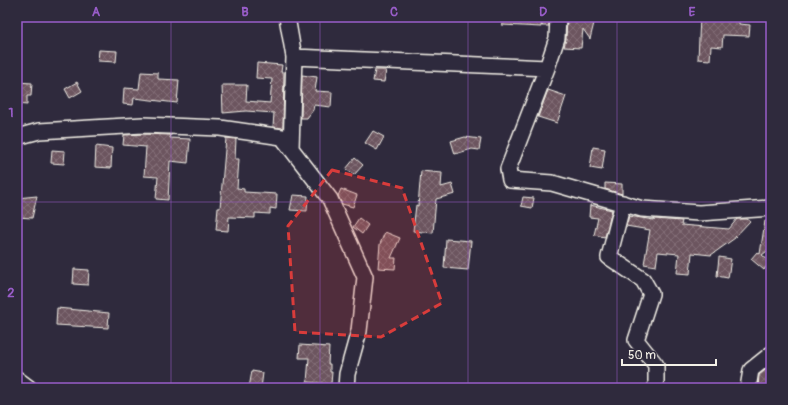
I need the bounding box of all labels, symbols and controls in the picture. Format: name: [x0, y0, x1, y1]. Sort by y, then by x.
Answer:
text: A: [92, 4, 101, 20]
text: B: [241, 4, 249, 20]
text: C: [390, 4, 398, 20]
text: D: [539, 4, 547, 20]
text: E: [689, 4, 696, 20]
text: 1: [8, 105, 14, 121]
text: 2: [7, 285, 15, 301]
scale bar: [622, 341, 716, 367]
text: 50 m: [628, 348, 656, 363]

